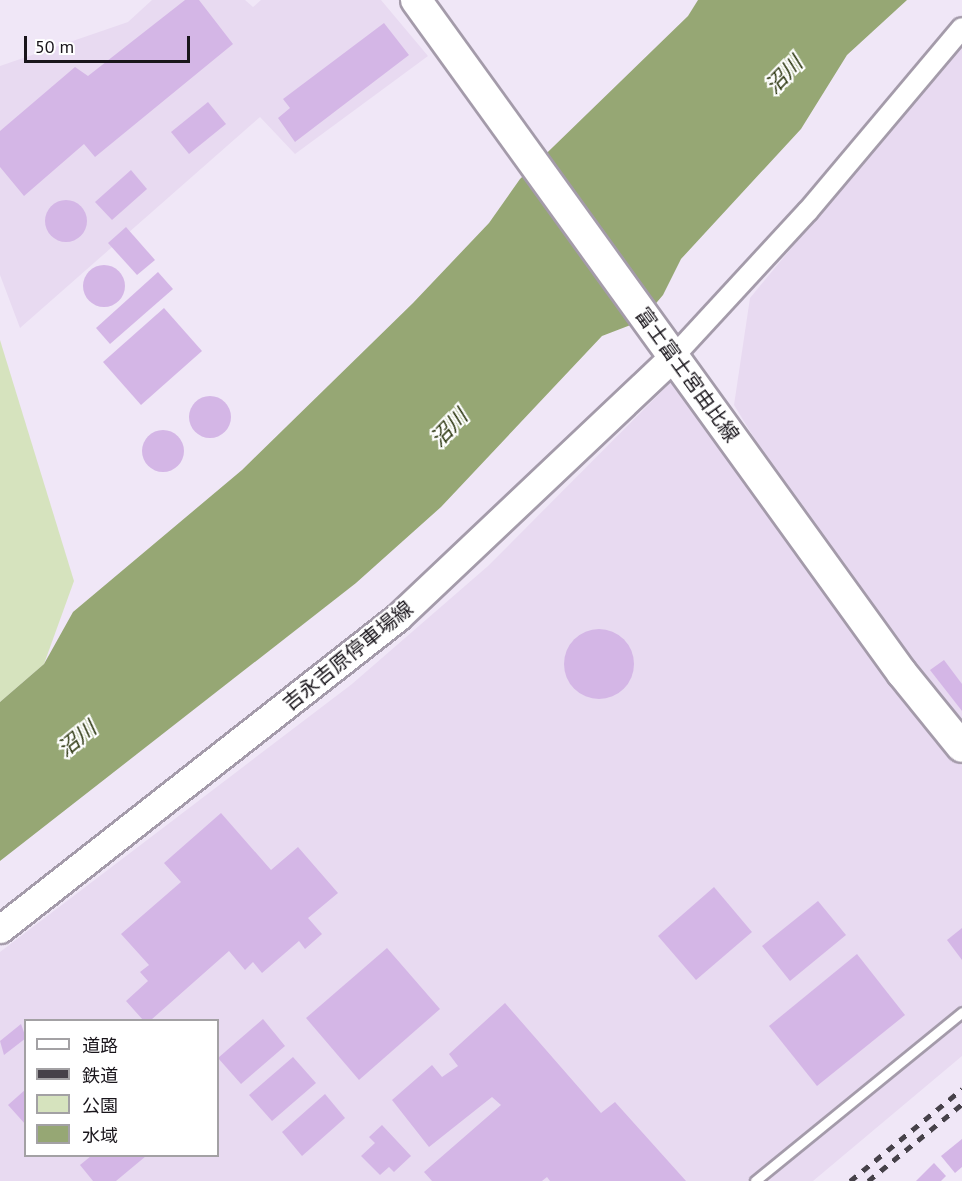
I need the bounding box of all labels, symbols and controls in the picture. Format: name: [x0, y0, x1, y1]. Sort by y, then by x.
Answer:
scale bar: [27, 24, 194, 62]
text: 50 m: [35, 35, 74, 58]
water label: 沼川: [760, 51, 808, 99]
street label: 富士富士宮由比線: [630, 303, 744, 447]
water label: 沼川: [425, 404, 473, 452]
street label: 吉永吉原停車場線: [278, 596, 418, 716]
water label: 沼川: [53, 716, 101, 762]
legend: [24, 1019, 219, 1157]
text: 道路: [82, 1034, 118, 1057]
text: 鉄道: [82, 1064, 118, 1087]
text: 公園: [82, 1094, 118, 1117]
text: 水域: [82, 1124, 118, 1147]

